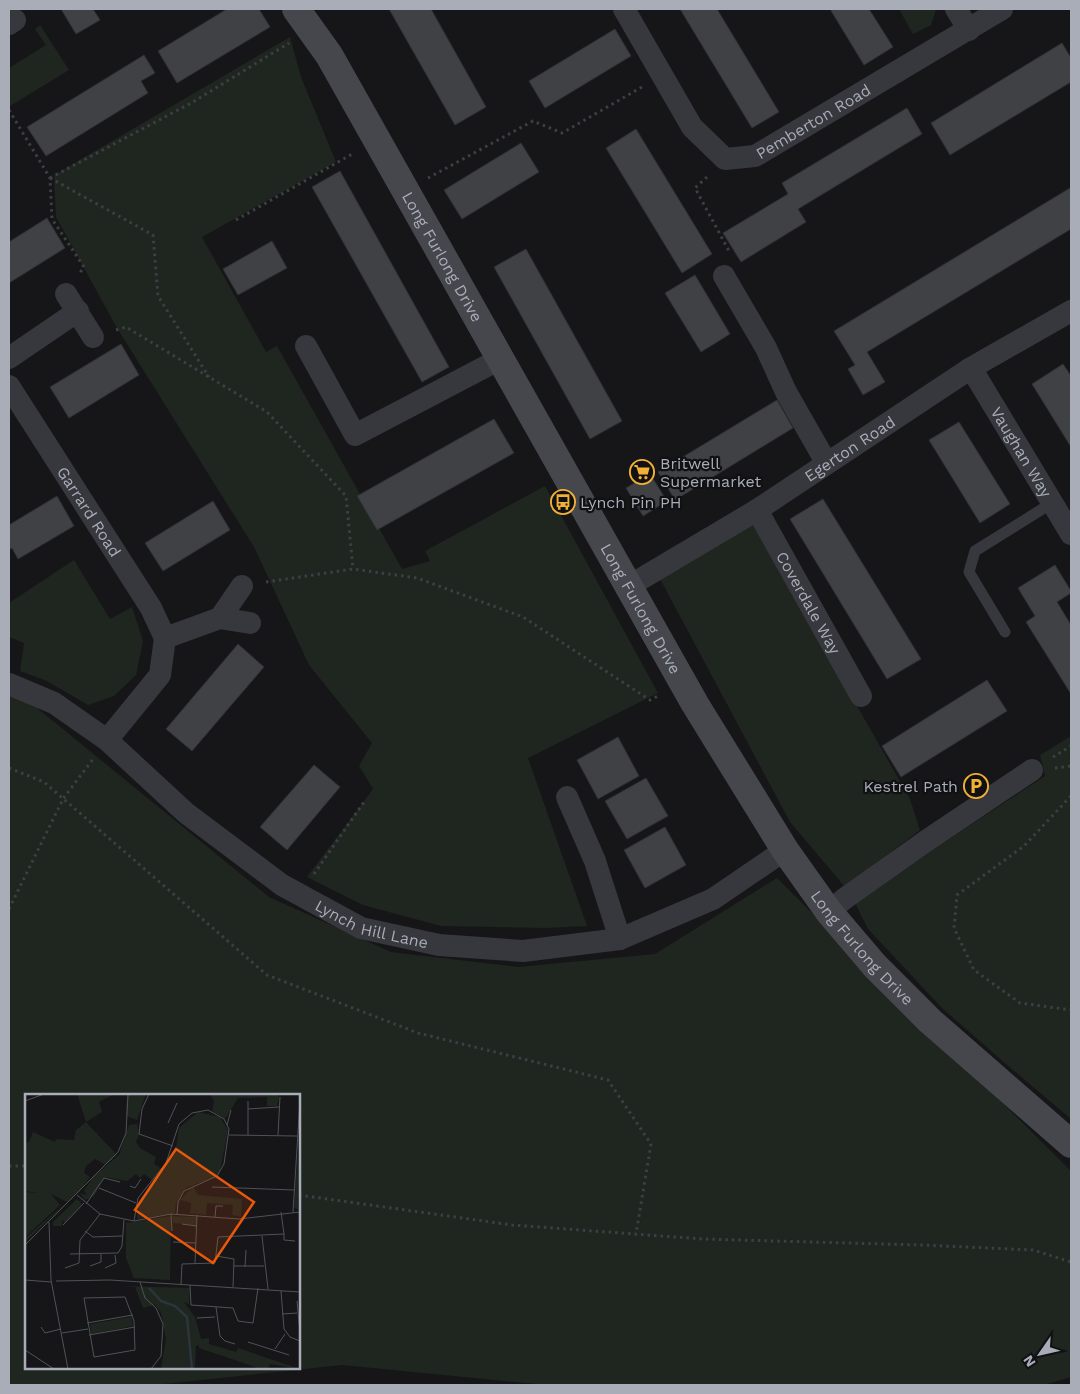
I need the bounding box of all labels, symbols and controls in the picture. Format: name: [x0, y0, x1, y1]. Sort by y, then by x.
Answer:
street label: Pemberton Road: [752, 80, 874, 163]
street label: Long Furlong Drive: [398, 188, 487, 325]
street label: Vaughan Way: [987, 403, 1057, 501]
street label: Egerton Road: [801, 412, 899, 485]
place label: Britwell Supermarket: [660, 454, 761, 491]
supermarket icon: Britwell Supermarket: [629, 459, 655, 485]
street label: Garrard Road: [53, 463, 125, 560]
bus stop icon: Lynch Pin PH: [550, 489, 576, 515]
place label: Lynch Pin PH: [580, 493, 682, 512]
street label: Long Furlong Drive: [597, 540, 685, 677]
street label: Coverdale Way: [773, 548, 845, 658]
parking icon: Kestrel Path: [963, 773, 989, 799]
place label: Kestrel Path: [863, 777, 958, 796]
street label: Long Furlong Drive: [807, 887, 918, 1009]
street label: Lynch Hill Lane: [312, 895, 430, 952]
inset map: [25, 1094, 300, 1369]
north arrow: [1015, 1329, 1065, 1379]
text: N: [1020, 1352, 1039, 1370]

